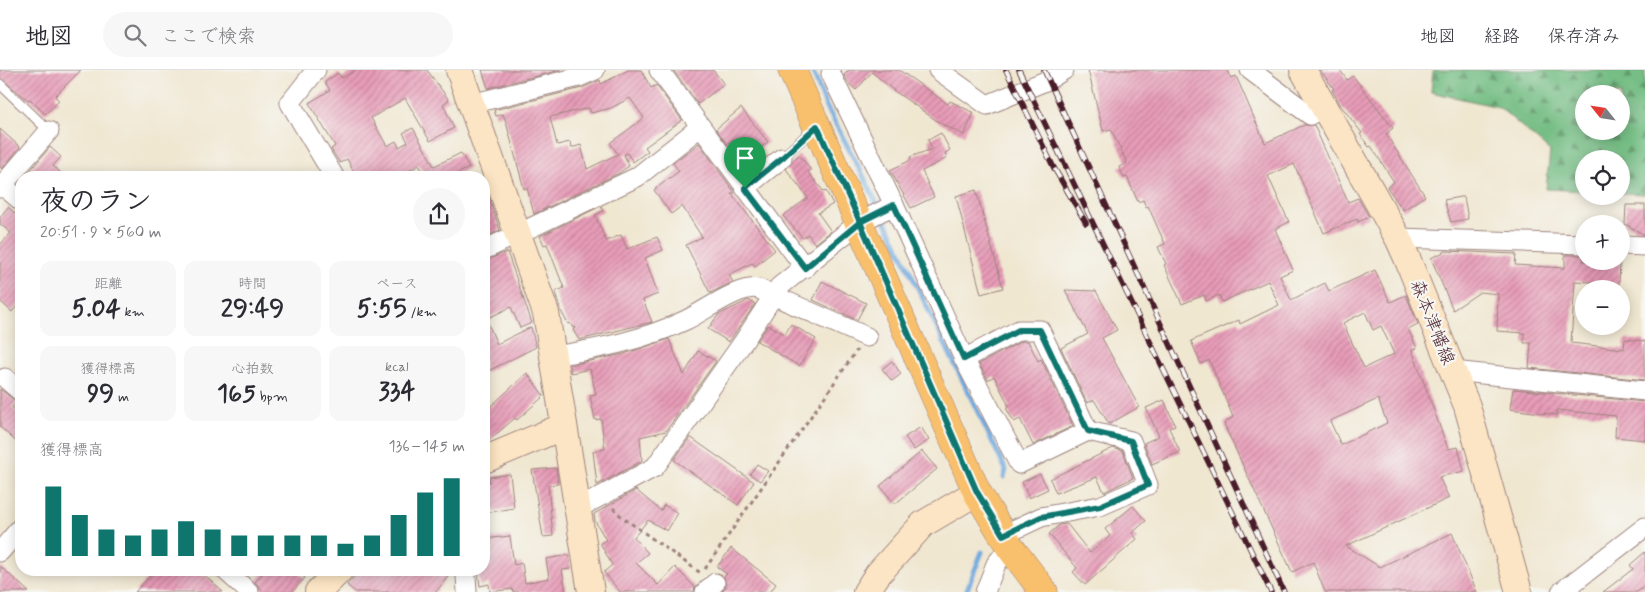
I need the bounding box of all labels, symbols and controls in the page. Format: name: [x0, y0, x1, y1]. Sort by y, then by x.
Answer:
search box: [103, 12, 453, 57]
icon: search: [121, 21, 149, 49]
text: 地図: [25, 22, 73, 53]
text: ここで検索: [161, 24, 256, 49]
text: 地図: [1420, 25, 1456, 49]
text: 経路: [1484, 25, 1520, 49]
text: 保存済み: [1548, 25, 1620, 49]
north arrow: [1575, 85, 1630, 140]
map controls: [1575, 85, 1630, 335]
pin: [724, 137, 766, 188]
icon: arrive: [731, 144, 759, 172]
button: locate: [1575, 150, 1630, 205]
text: 夜のラン: [40, 184, 152, 221]
button: share: [413, 188, 465, 240]
button: +: [1575, 215, 1630, 270]
text: 20:51 · 9 × 560 m: [40, 222, 161, 243]
text: 距離: [94, 275, 122, 293]
text: 時間: [238, 275, 266, 293]
text: ペース: [376, 275, 417, 293]
street label: 森本津幡線: [1404, 276, 1460, 369]
button: −: [1575, 280, 1630, 335]
text: 5.04: [71, 293, 121, 326]
text: 29:49: [221, 293, 284, 326]
text: 5:55: [357, 293, 407, 326]
text: km: [121, 303, 145, 321]
text: /km: [407, 303, 437, 321]
text: kcal: [385, 358, 409, 376]
text: 獲得標高: [80, 360, 136, 378]
text: 心拍数: [231, 360, 273, 378]
text: 334: [379, 376, 415, 409]
text: 99: [87, 378, 114, 411]
text: 165: [217, 378, 256, 411]
text: m: [114, 388, 129, 406]
text: bpm: [256, 388, 288, 406]
text: 136–145 m: [388, 436, 465, 457]
text: 獲得標高: [40, 440, 104, 461]

